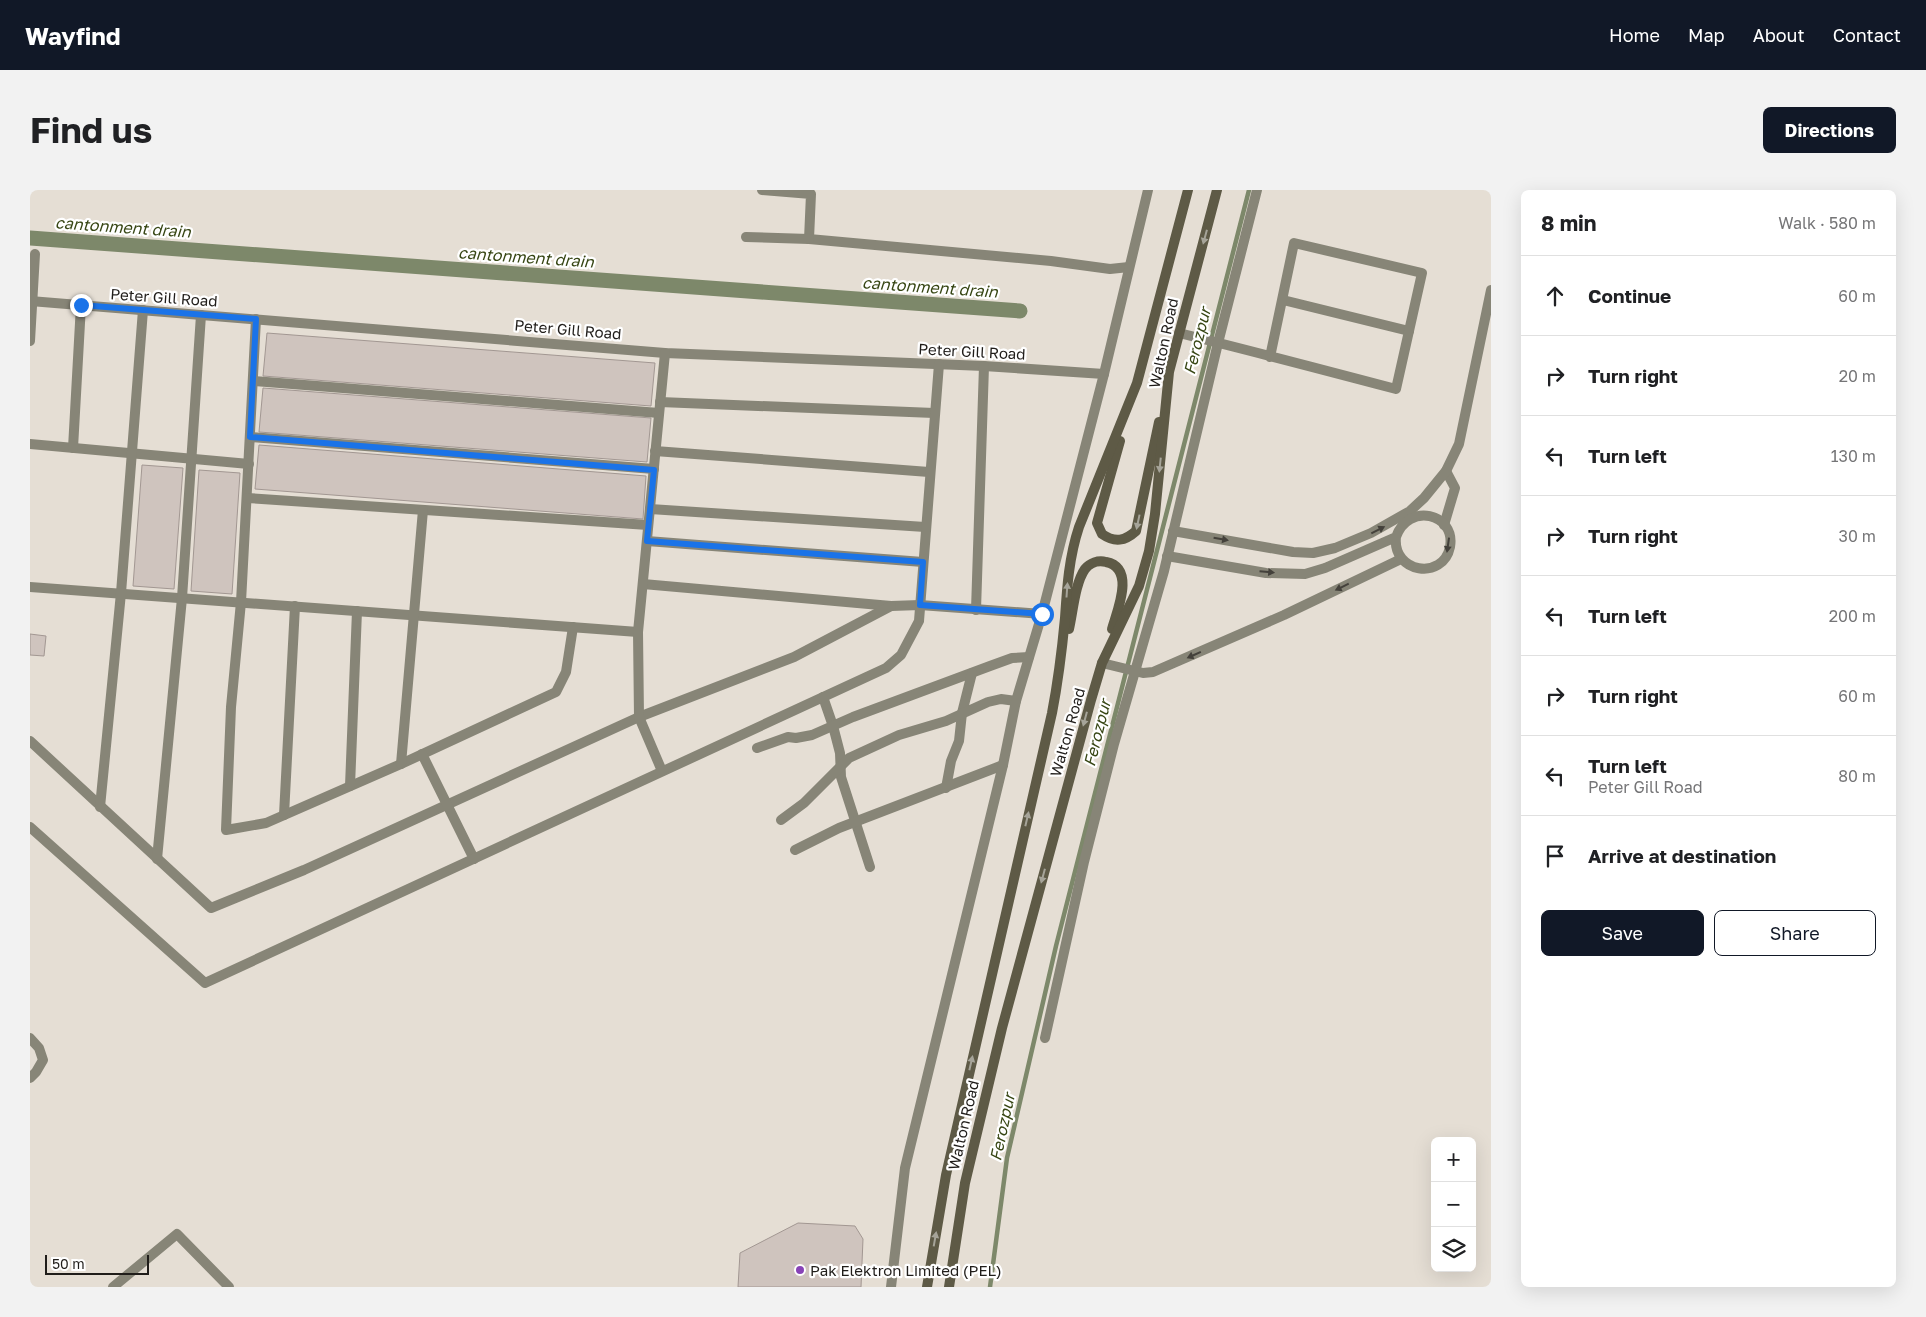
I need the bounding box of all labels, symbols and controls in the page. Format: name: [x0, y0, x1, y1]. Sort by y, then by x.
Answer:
text: Wayfind: [25, 21, 121, 50]
text: Home: [1609, 24, 1660, 46]
text: Map: [1688, 24, 1725, 46]
text: About: [1753, 24, 1805, 46]
text: Contact: [1833, 24, 1901, 46]
button: Directions: [1763, 107, 1896, 153]
text: Find us: [30, 109, 152, 151]
text: 8 min: [1541, 210, 1597, 236]
water label: cantonment drain: [55, 212, 193, 242]
text: Walk · 580 m: [1778, 213, 1876, 233]
one-way arrow: [1200, 230, 1208, 245]
water label: cantonment drain: [458, 242, 596, 272]
water label: cantonment drain: [862, 272, 1000, 302]
icon: ahead: [1541, 282, 1569, 310]
street label: Peter Gill Road: [110, 284, 218, 310]
text: Continue: [1588, 284, 1671, 307]
text: 60 m: [1838, 286, 1876, 306]
route end: [70, 294, 93, 317]
street label: Walton Road: [1145, 296, 1181, 390]
water label: Ferozpur: [1179, 303, 1216, 377]
street label: Peter Gill Road: [514, 315, 622, 343]
street label: Peter Gill Road: [918, 339, 1026, 363]
icon: right: [1541, 362, 1569, 390]
text: Turn right: [1588, 364, 1678, 387]
text: 20 m: [1839, 366, 1876, 386]
icon: left: [1541, 442, 1569, 470]
text: Turn left: [1588, 444, 1667, 467]
text: 130 m: [1831, 446, 1876, 466]
one-way arrow: [1156, 457, 1164, 473]
one-way arrow: [1134, 515, 1142, 530]
icon: right: [1541, 522, 1569, 550]
text: Turn right: [1588, 524, 1678, 547]
one-way arrow: [1371, 526, 1385, 534]
text: 30 m: [1839, 526, 1876, 546]
one-way arrow: [1213, 536, 1229, 544]
one-way arrow: [1444, 538, 1452, 554]
one-way arrow: [1260, 569, 1276, 577]
one-way arrow: [1063, 582, 1071, 598]
one-way arrow: [1335, 583, 1349, 591]
icon: left: [1541, 602, 1569, 630]
route start: [1031, 603, 1054, 626]
text: Turn left: [1588, 604, 1667, 627]
text: 200 m: [1829, 606, 1876, 626]
one-way arrow: [1187, 652, 1201, 660]
icon: right: [1541, 682, 1569, 710]
text: Turn right: [1588, 684, 1678, 707]
street label: Walton Road: [1046, 686, 1088, 778]
text: 60 m: [1838, 686, 1876, 706]
water label: Ferozpur: [1079, 695, 1116, 769]
one-way arrow: [1081, 712, 1089, 727]
text: Turn left: [1588, 754, 1667, 777]
icon: left: [1541, 762, 1569, 790]
text: 80 m: [1838, 766, 1876, 786]
text: Peter Gill Road: [1588, 777, 1703, 797]
one-way arrow: [1023, 812, 1031, 827]
icon: arrive: [1541, 842, 1569, 870]
text: Arrive at destination: [1588, 844, 1776, 867]
one-way arrow: [1039, 868, 1047, 883]
button: Save: [1541, 910, 1704, 956]
button: Share: [1714, 910, 1876, 956]
one-way arrow: [967, 1055, 975, 1070]
street label: Walton Road: [944, 1078, 982, 1172]
water label: Ferozpur: [985, 1089, 1019, 1162]
map controls: [1431, 1137, 1476, 1272]
button: +: [1431, 1137, 1476, 1182]
button: −: [1431, 1182, 1476, 1227]
button: layers: [1431, 1227, 1476, 1272]
one-way arrow: [931, 1230, 939, 1246]
scale bar: [45, 1252, 149, 1275]
text: 50 m: [52, 1255, 85, 1272]
place label: Pak Elektron Limited (PEL): [810, 1261, 1002, 1279]
marker: Pak Elektron Limited (PEL): [794, 1264, 806, 1276]

